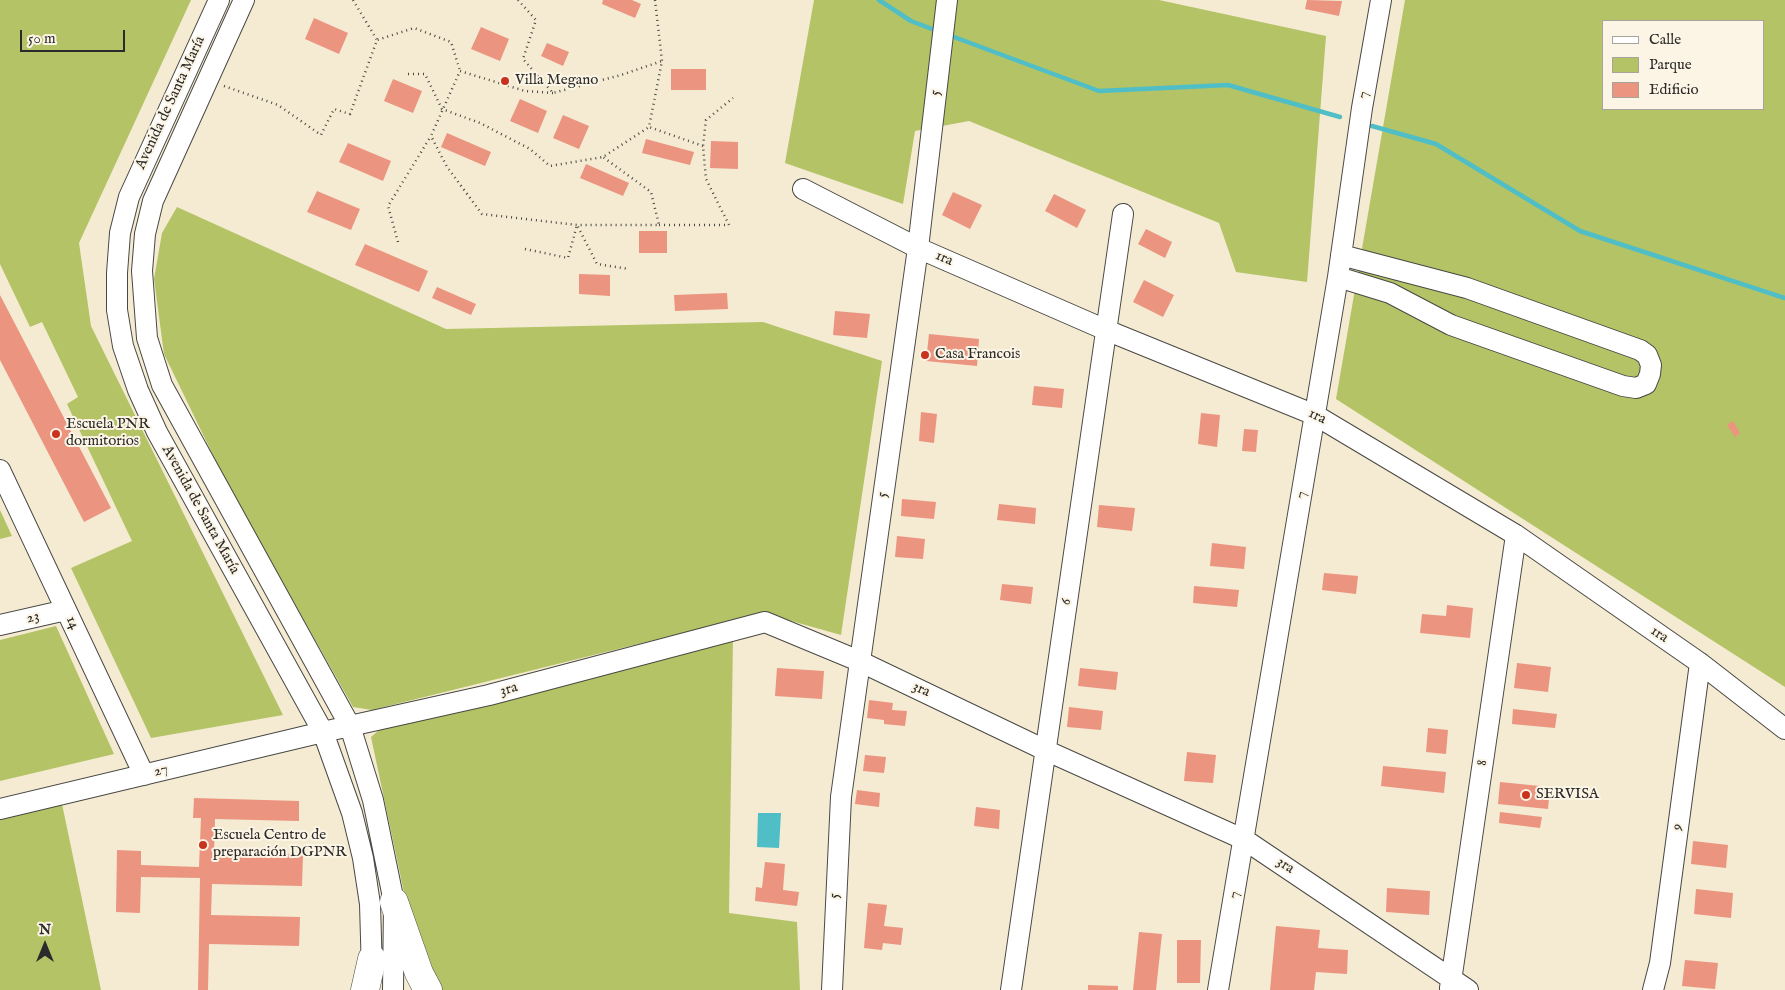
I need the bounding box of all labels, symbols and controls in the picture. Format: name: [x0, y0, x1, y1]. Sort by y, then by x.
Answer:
scale bar: [22, 20, 128, 52]
legend: [1602, 20, 1765, 110]
text: 50 m: [28, 29, 56, 48]
text: Calle: [1649, 30, 1681, 49]
street label: Avenida de Santa María: [132, 34, 210, 172]
text: Parque: [1649, 55, 1692, 74]
place label: Villa Megano: [515, 72, 598, 90]
marker: Villa Megano: [499, 75, 511, 87]
text: Edificio: [1649, 80, 1699, 99]
street label: 5: [927, 89, 945, 97]
street label: 7: [1355, 90, 1373, 100]
street label: 1ra: [932, 247, 956, 271]
place label: Casa Francois: [935, 346, 1020, 364]
marker: Casa Francois: [919, 349, 931, 361]
street label: 1ra: [1305, 405, 1329, 429]
place label: Escuela PNR dormitorios: [66, 416, 150, 451]
marker: Escuela PNR dormitorios: [50, 428, 62, 440]
street label: Avenida de Santa María: [157, 442, 243, 578]
street label: 7: [1293, 490, 1311, 500]
street label: 5: [874, 491, 892, 499]
street label: 6: [1058, 598, 1076, 606]
street label: 23: [25, 608, 41, 628]
street label: 14: [61, 613, 83, 633]
street label: 1ra: [1647, 623, 1671, 647]
street label: 3ra: [909, 678, 933, 702]
street label: 3ra: [498, 679, 520, 701]
street label: 8: [1474, 759, 1492, 767]
street label: 27: [152, 761, 170, 781]
place label: SERVISA: [1536, 786, 1599, 804]
marker: SERVISA: [1520, 789, 1532, 801]
street label: 9: [1669, 823, 1687, 831]
place label: Escuela Centro de preparación DGPNR: [213, 827, 347, 862]
marker: Escuela Centro de preparación DGPNR: [197, 839, 209, 851]
street label: 3ra: [1273, 854, 1297, 878]
street label: 7: [1226, 890, 1244, 900]
street label: 5: [826, 893, 844, 899]
north arrow: [20, 920, 70, 970]
text: N: [39, 921, 51, 939]

